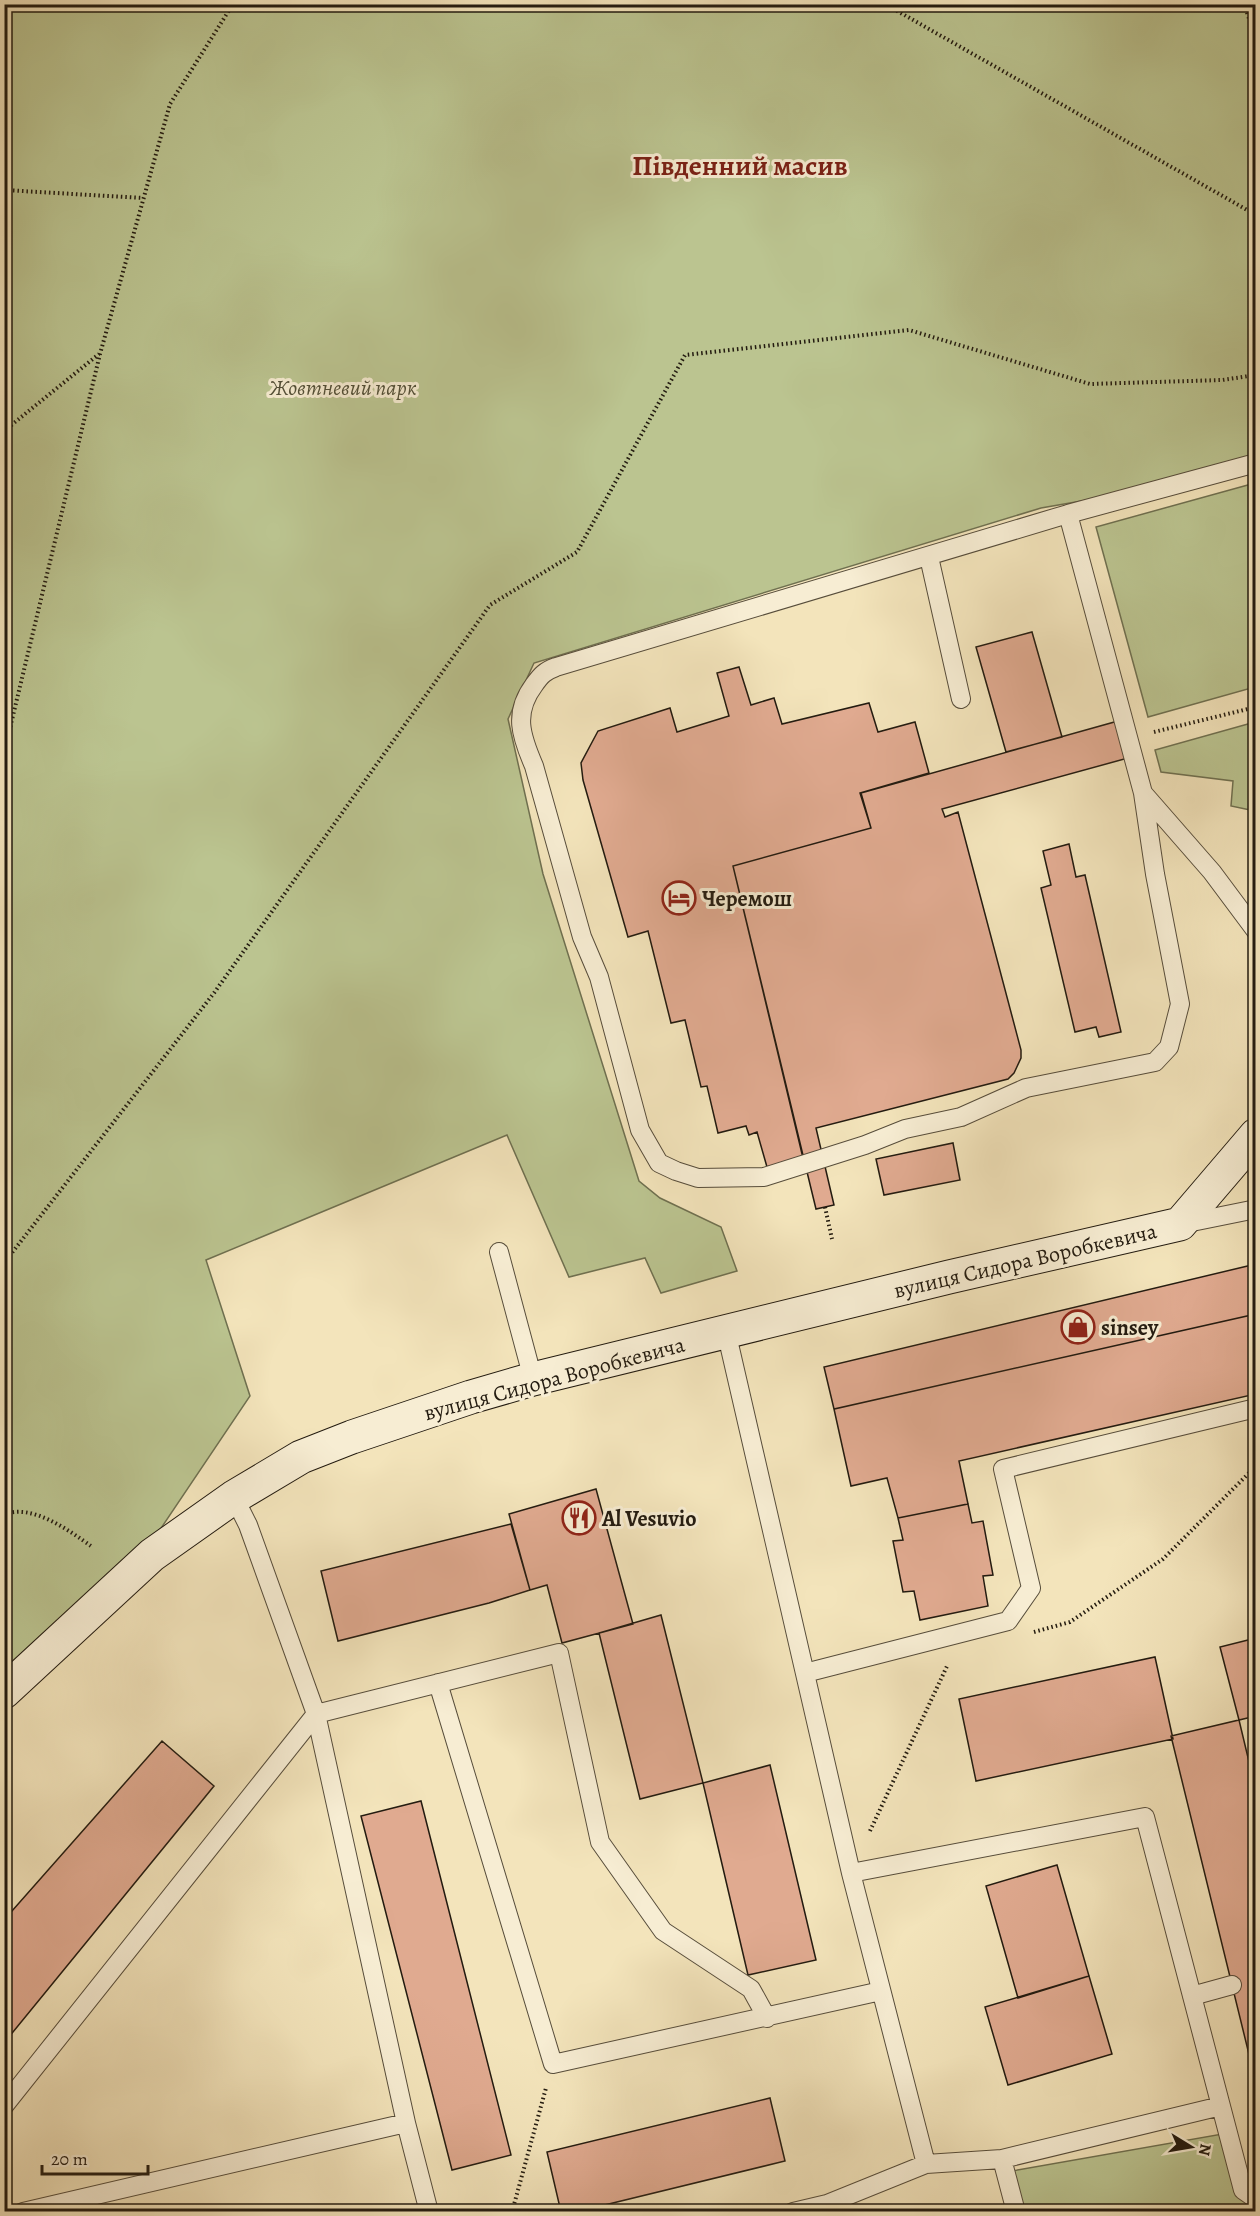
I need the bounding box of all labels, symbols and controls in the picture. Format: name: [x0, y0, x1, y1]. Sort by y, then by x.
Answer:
district label: Південний масив: [632, 147, 848, 185]
park label: Жовтневий парк: [268, 373, 417, 403]
hotel icon: Черемош: [661, 880, 697, 916]
place label: Черемош: [702, 884, 792, 914]
street label: вулиця Сидора Воробкевича: [891, 1216, 1160, 1306]
shop icon: sinsey: [1060, 1309, 1096, 1345]
place label: sinsey: [1101, 1313, 1159, 1343]
street label: вулиця Сидора Воробкевича: [420, 1329, 689, 1428]
restaurant icon: Al Vesuvio: [561, 1500, 597, 1536]
place label: Al Vesuvio: [601, 1504, 697, 1534]
north arrow: [1161, 2117, 1221, 2177]
scale bar: [42, 2138, 148, 2176]
text: N: [1193, 2142, 1217, 2158]
text: 20 m: [51, 2147, 88, 2171]

